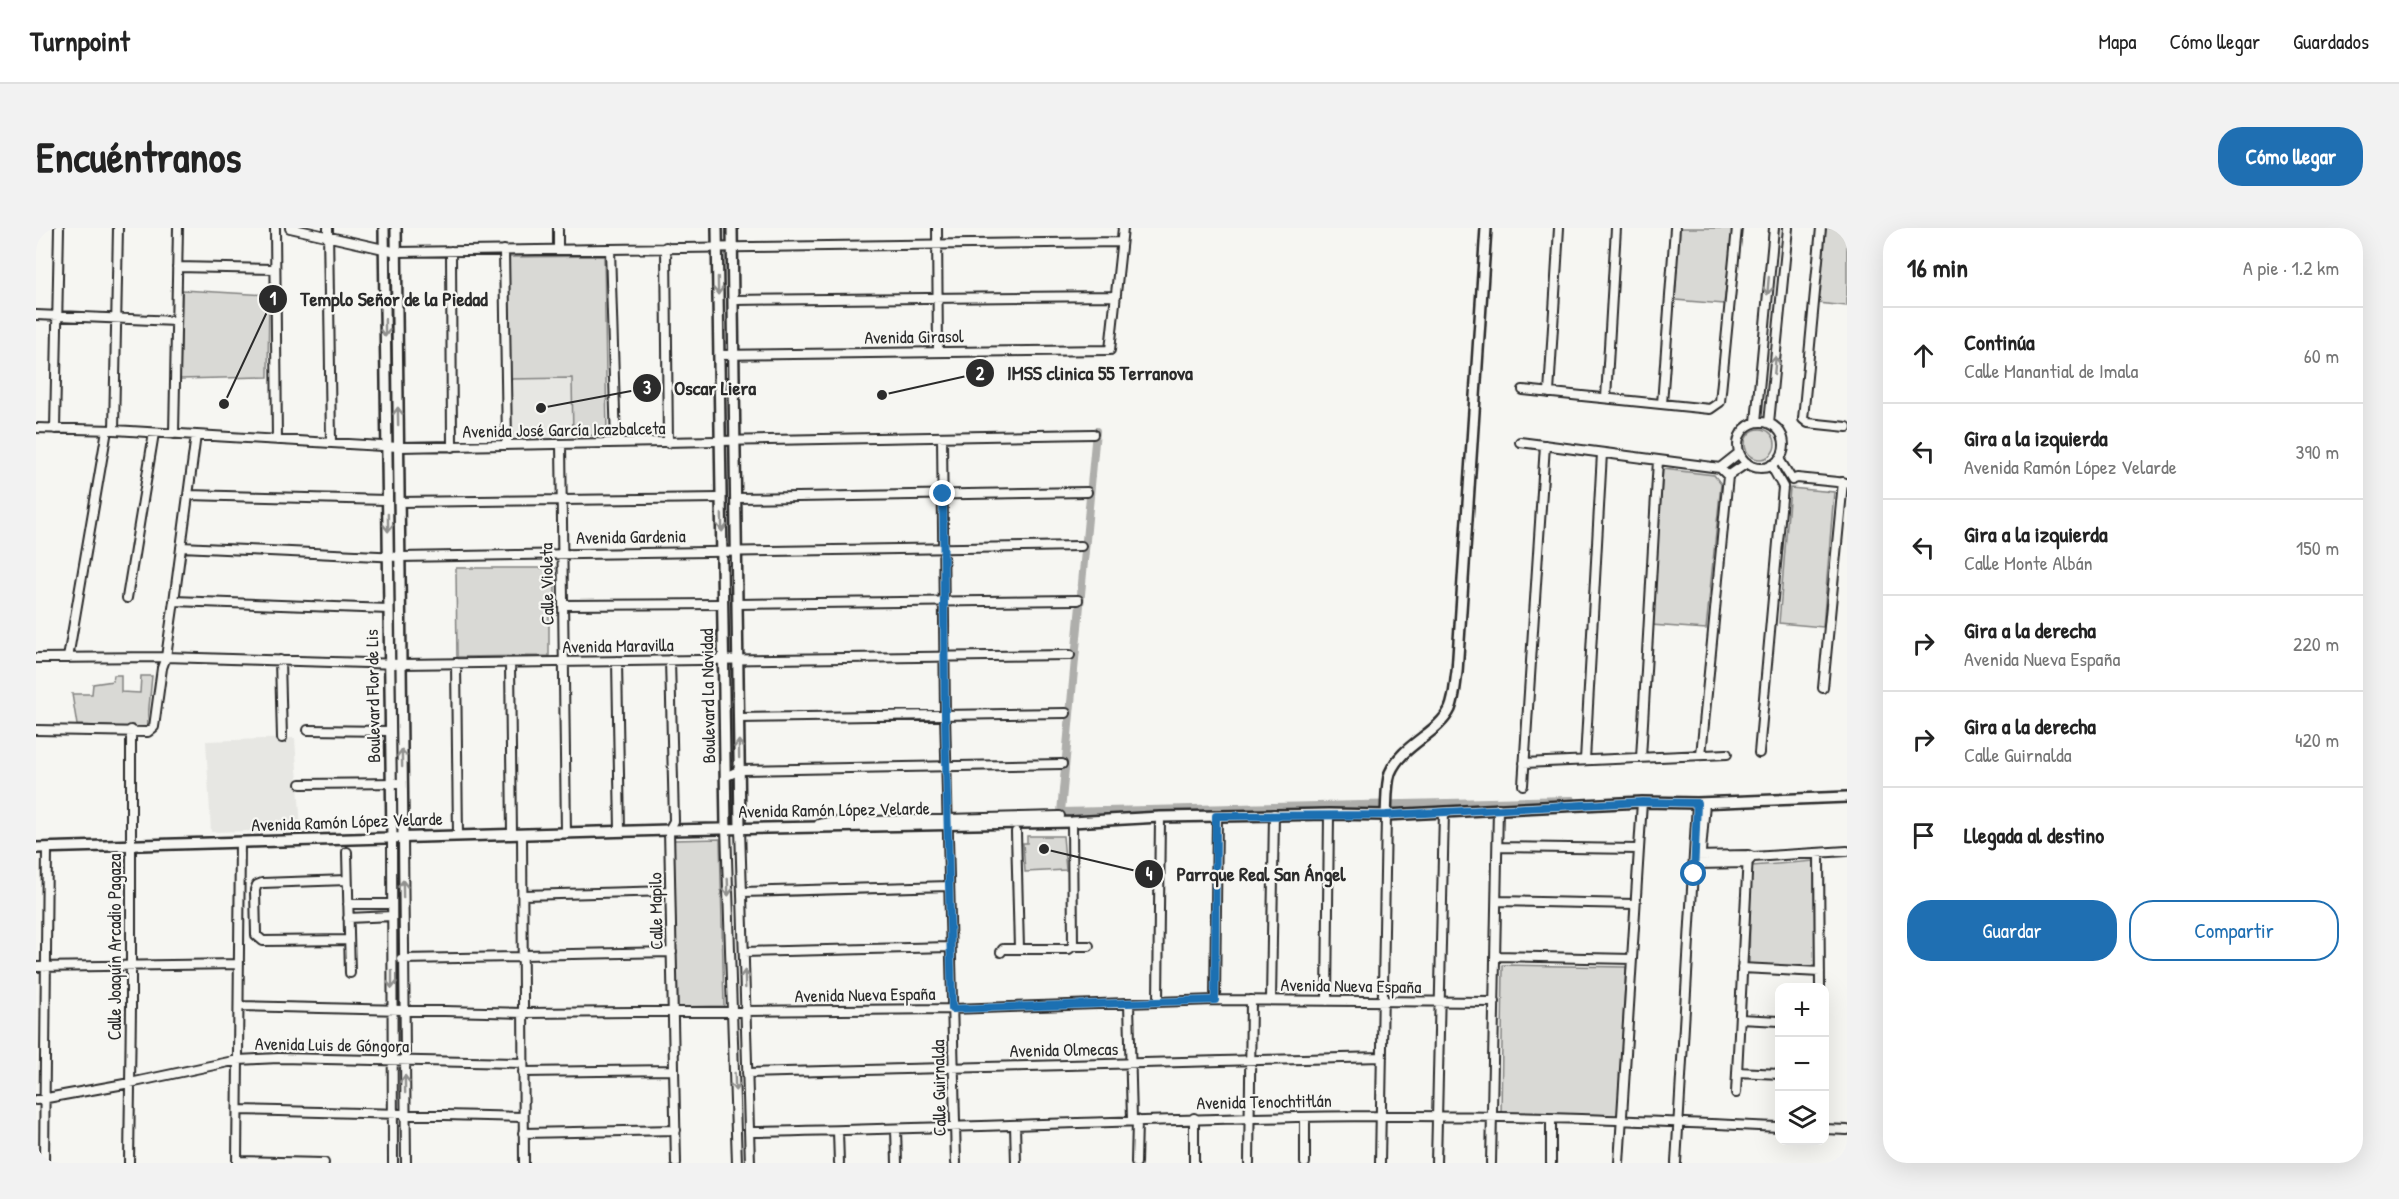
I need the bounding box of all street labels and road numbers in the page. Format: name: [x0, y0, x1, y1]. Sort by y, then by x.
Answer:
street label: Avenida Girasol: [864, 323, 964, 350]
street label: Avenida José García Icazbalceta: [462, 415, 666, 444]
street label: Avenida Gardenia: [576, 523, 686, 550]
street label: Calle Violeta: [533, 542, 560, 626]
street label: Boulevard La Navidad: [694, 628, 721, 764]
street label: Boulevard Flor de Lis: [359, 629, 386, 763]
street label: Avenida Maravilla: [562, 632, 674, 659]
street label: Avenida Ramón López Velarde: [738, 795, 930, 824]
street label: Avenida Ramón López Velarde: [251, 806, 443, 837]
street label: Calle Joaquín Arcadio Pagaza: [102, 854, 127, 1040]
street label: Calle Mapilo: [642, 872, 669, 950]
street label: Avenida Nueva España: [1280, 972, 1422, 999]
street label: Avenida Nueva España: [794, 981, 936, 1008]
street label: Avenida Luis de Góngora: [255, 1031, 409, 1058]
street label: Avenida Olmecas: [1009, 1036, 1119, 1063]
street label: Calle Guirnalda: [925, 1039, 952, 1137]
street label: Avenida Tenochtitlán: [1196, 1088, 1332, 1115]

